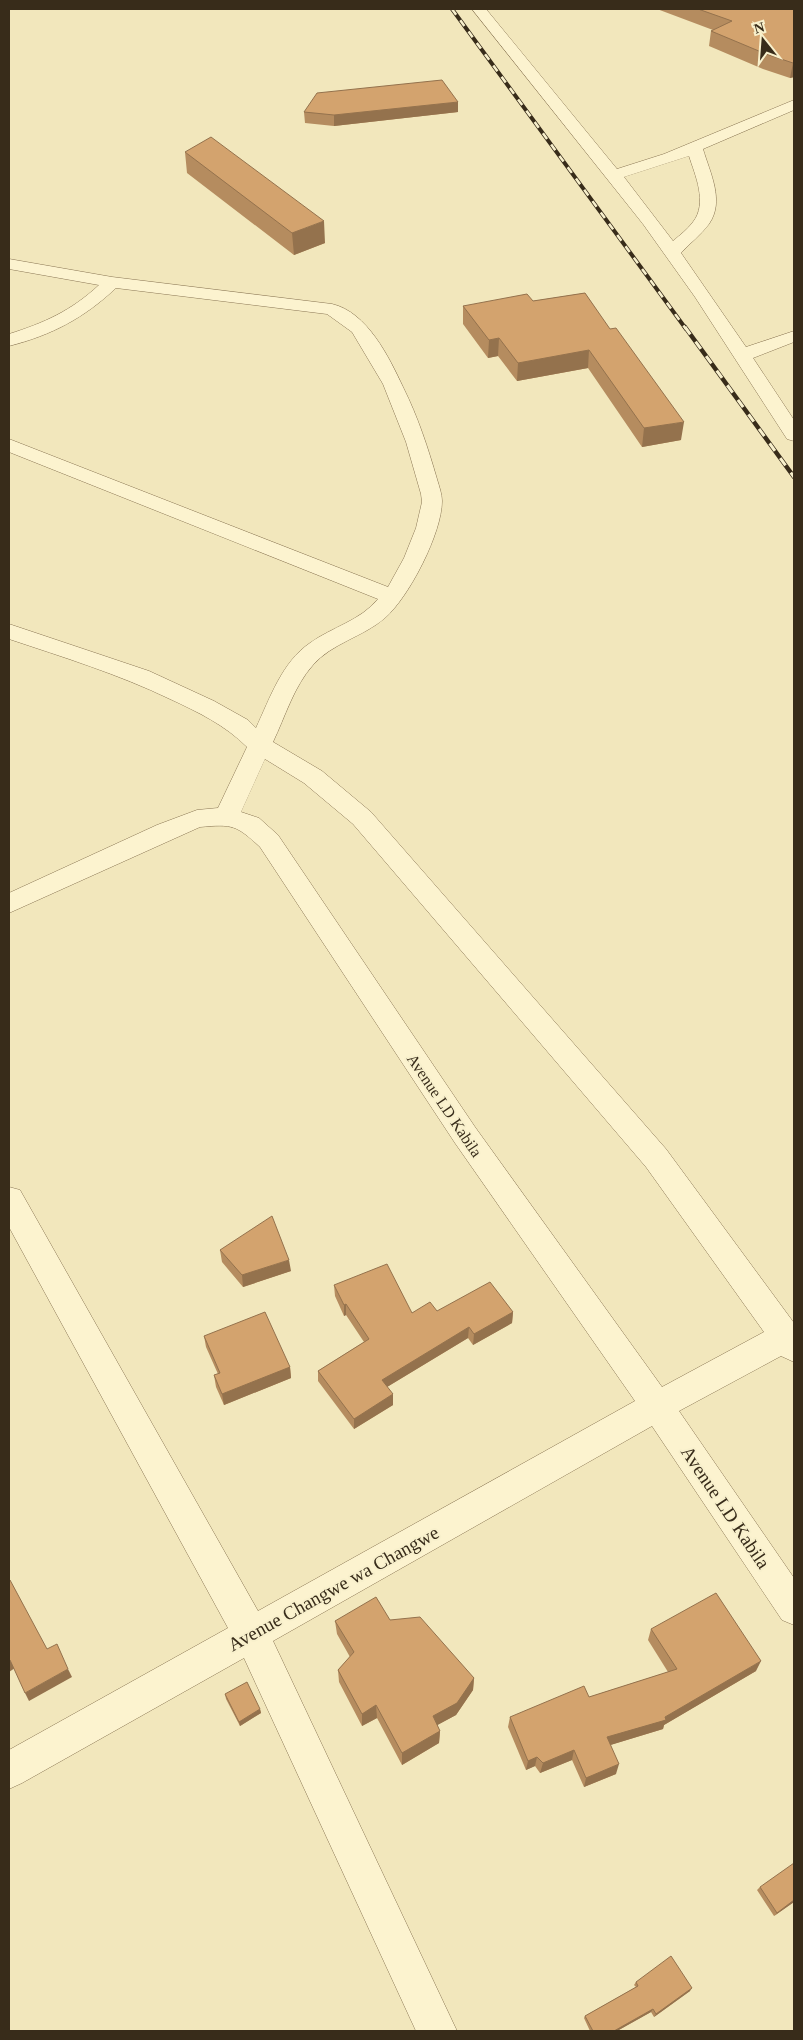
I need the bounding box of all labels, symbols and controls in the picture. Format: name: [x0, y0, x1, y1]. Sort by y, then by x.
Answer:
north arrow: [738, 15, 788, 65]
text: N: [752, 19, 766, 37]
street label: Avenue LD Kabila: [404, 1051, 485, 1160]
street label: Avenue LD Kabila: [677, 1442, 775, 1573]
street label: Avenue Changwe wa Changwe: [224, 1522, 442, 1655]

